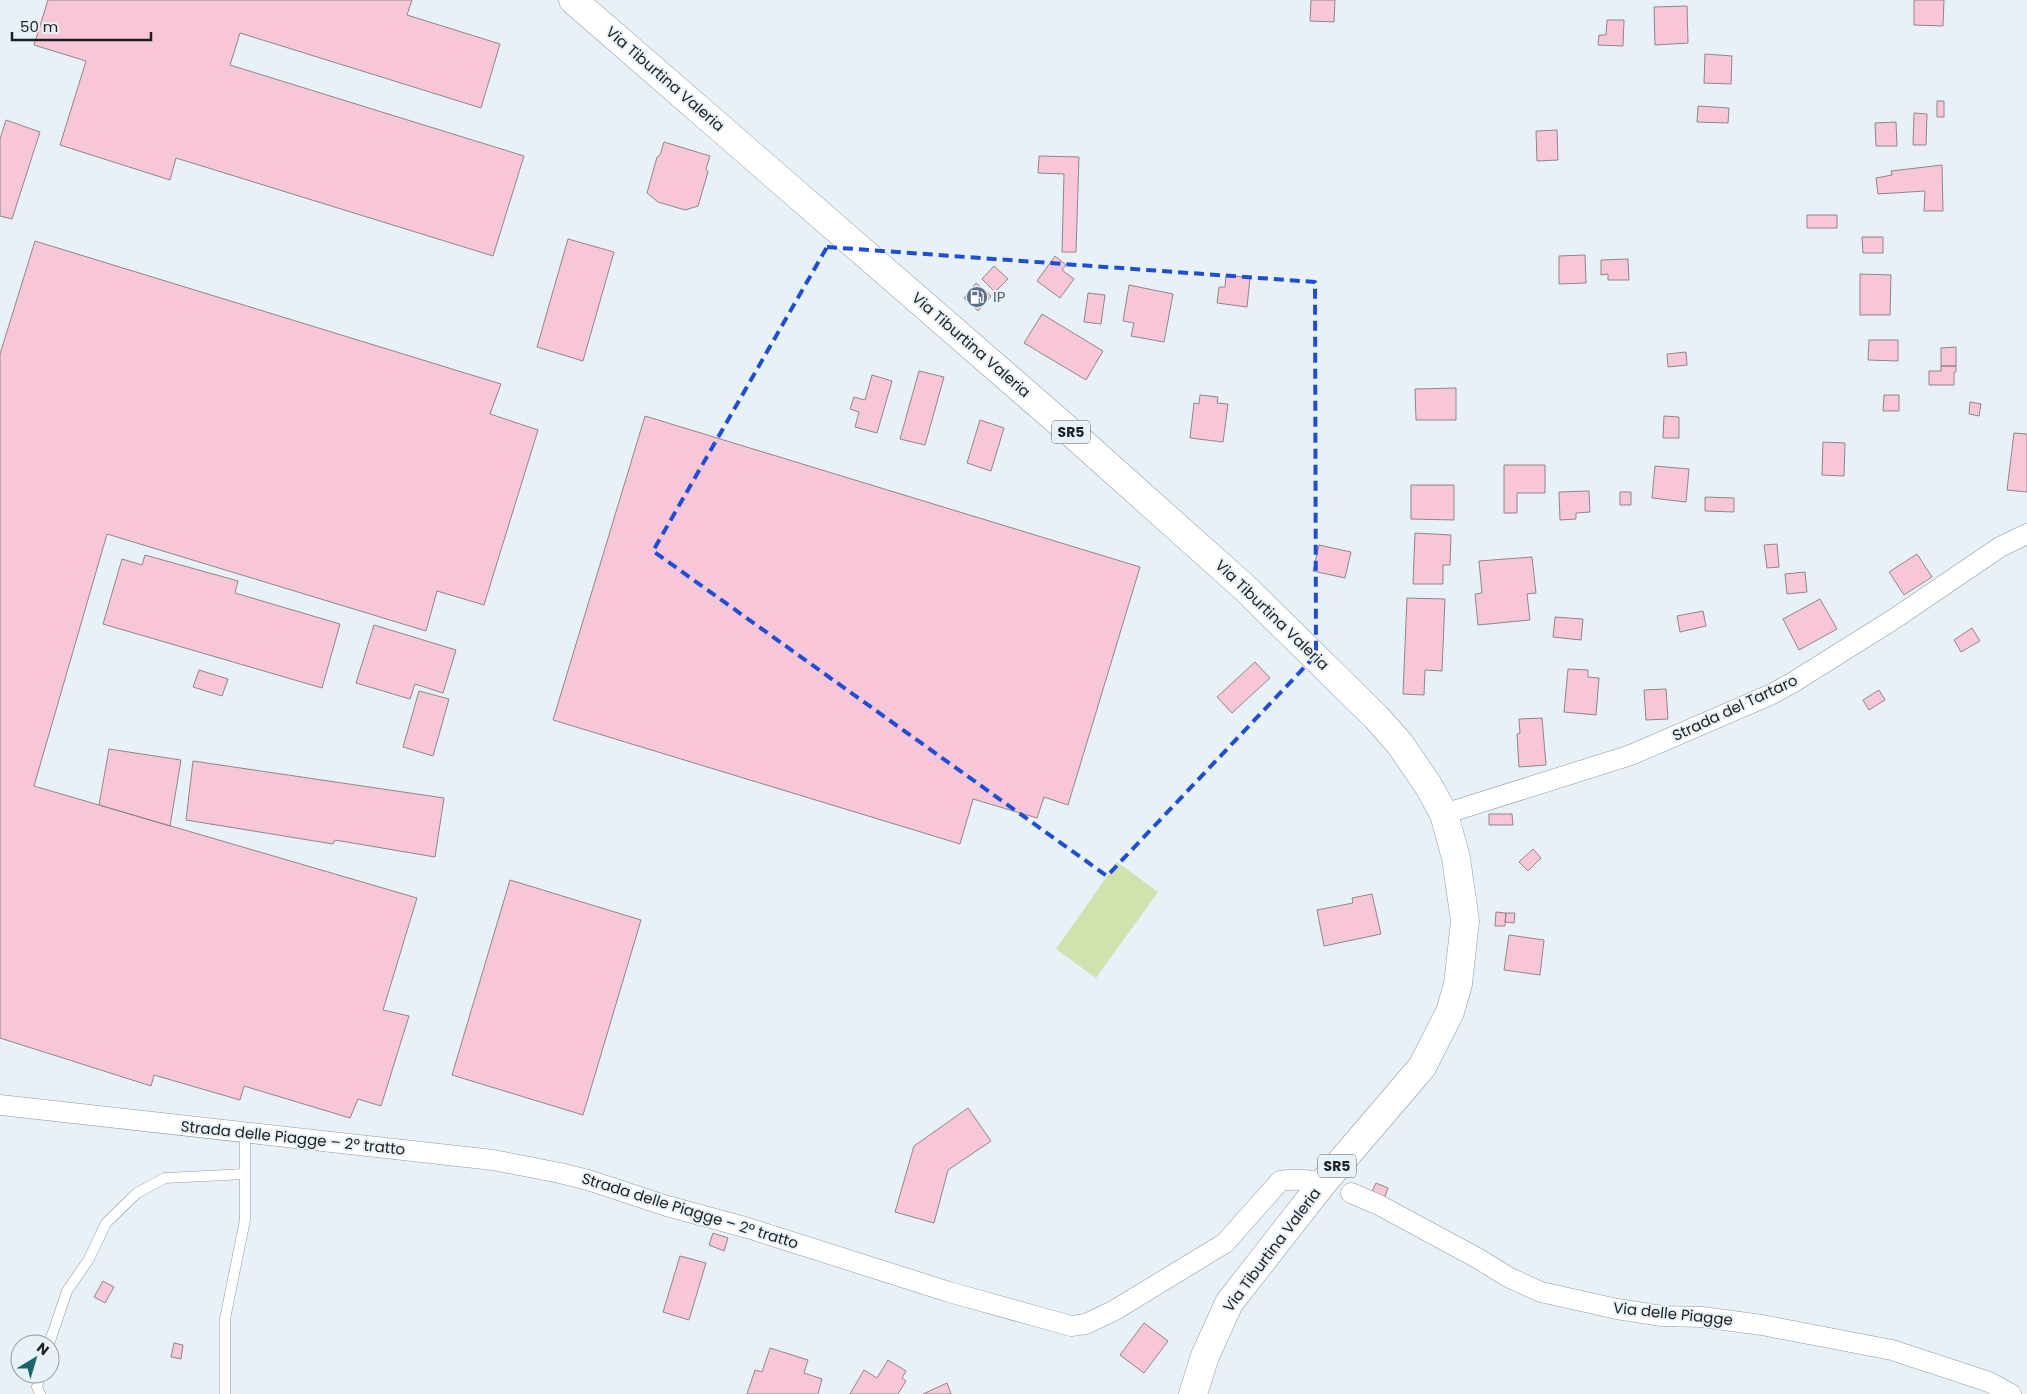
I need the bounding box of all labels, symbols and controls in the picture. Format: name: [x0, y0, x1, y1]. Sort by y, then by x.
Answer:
scale bar: [12, 10, 151, 42]
text: 50 m: [20, 16, 58, 37]
street label: Via Tiburtina Valeria: [602, 21, 729, 136]
fuel station icon: IP: [965, 285, 989, 309]
place label: IP: [993, 286, 1006, 307]
street label: Via Tiburtina Valeria: [908, 287, 1035, 402]
road number: SR5: [1052, 421, 1090, 444]
street label: Via Tiburtina Valeria: [1211, 555, 1334, 675]
street label: Strada del Tartaro: [1669, 669, 1801, 746]
street label: Strada delle Piagge – 2º tratto: [180, 1115, 406, 1160]
road number: SR5: [1318, 1154, 1356, 1178]
street label: Strada delle Piagge – 2º tratto: [579, 1168, 801, 1254]
street label: Via Tiburtina Valeria: [1218, 1183, 1325, 1316]
street label: Via delle Piagge: [1612, 1297, 1734, 1330]
north arrow: [10, 1334, 60, 1384]
text: N: [33, 1338, 53, 1360]

